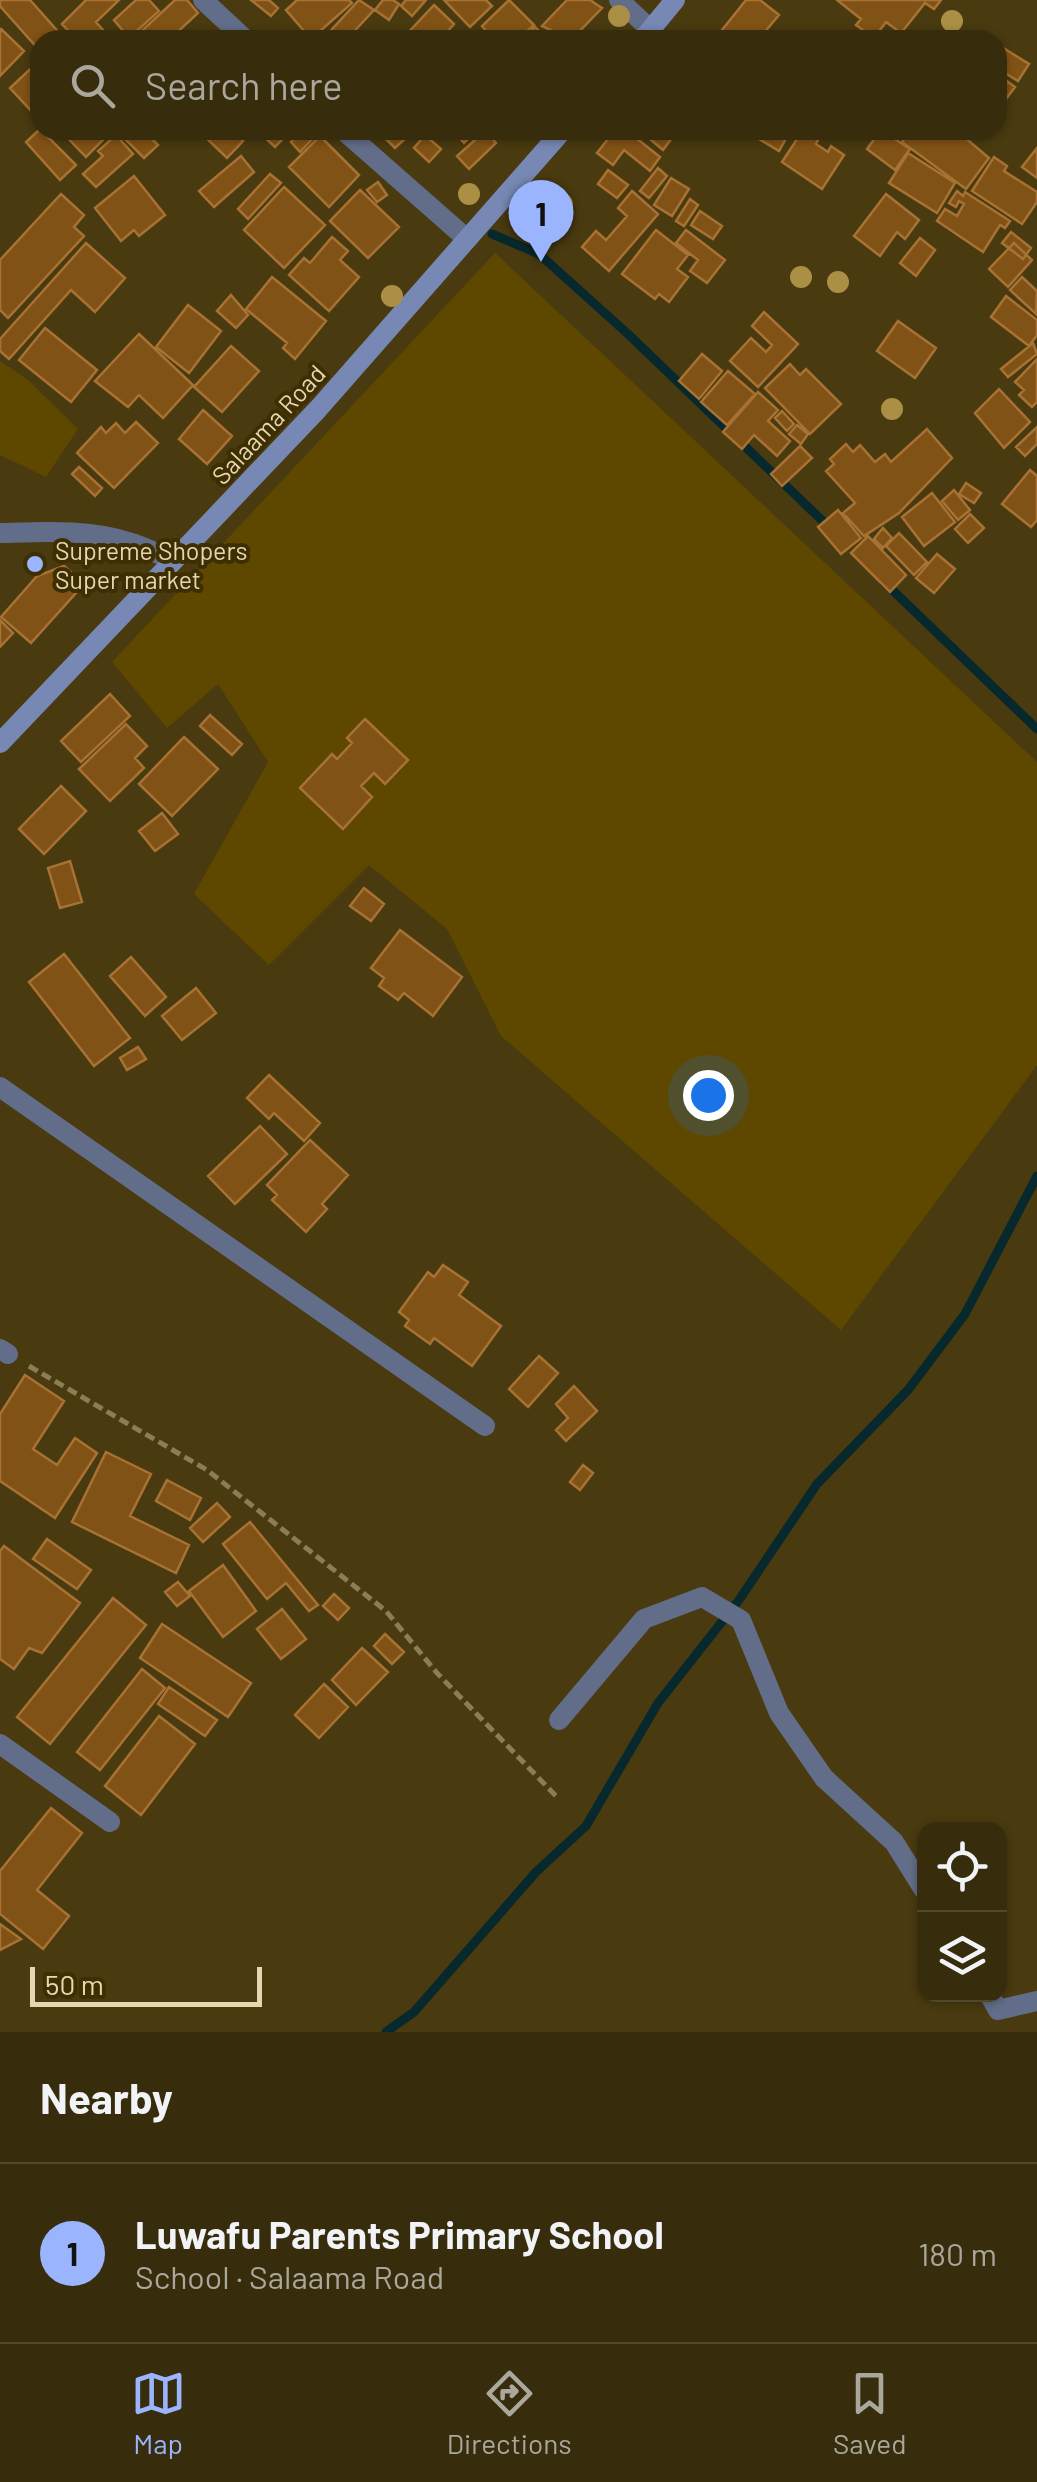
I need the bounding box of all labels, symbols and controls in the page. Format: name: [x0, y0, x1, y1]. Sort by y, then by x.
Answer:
search box: [30, 30, 1007, 140]
icon: search: [65, 58, 120, 113]
text: Search here: [145, 62, 343, 108]
pin: 1: [508, 180, 574, 262]
street label: Salaama Road: [205, 358, 331, 490]
place label: Supreme Shopers Super market: [55, 535, 247, 594]
marker: Supreme Shopers Super market: [24, 553, 46, 575]
your location: [683, 1070, 734, 1121]
map controls: [917, 1822, 1007, 2002]
button: locate: [917, 1822, 1007, 1912]
button: layers: [917, 1912, 1007, 2002]
scale bar: [30, 1962, 262, 2006]
text: 50 m: [45, 1967, 104, 2001]
text: Nearby: [40, 2072, 173, 2122]
text: Luwafu Parents Primary School: [135, 2211, 664, 2257]
text: 1: [67, 2234, 78, 2272]
text: 180 m: [918, 2234, 997, 2272]
text: School · Salaama Road: [135, 2257, 444, 2295]
tab: Map: [131, 2366, 186, 2460]
tab: Directions: [447, 2366, 572, 2460]
tab: Saved: [833, 2366, 906, 2460]

